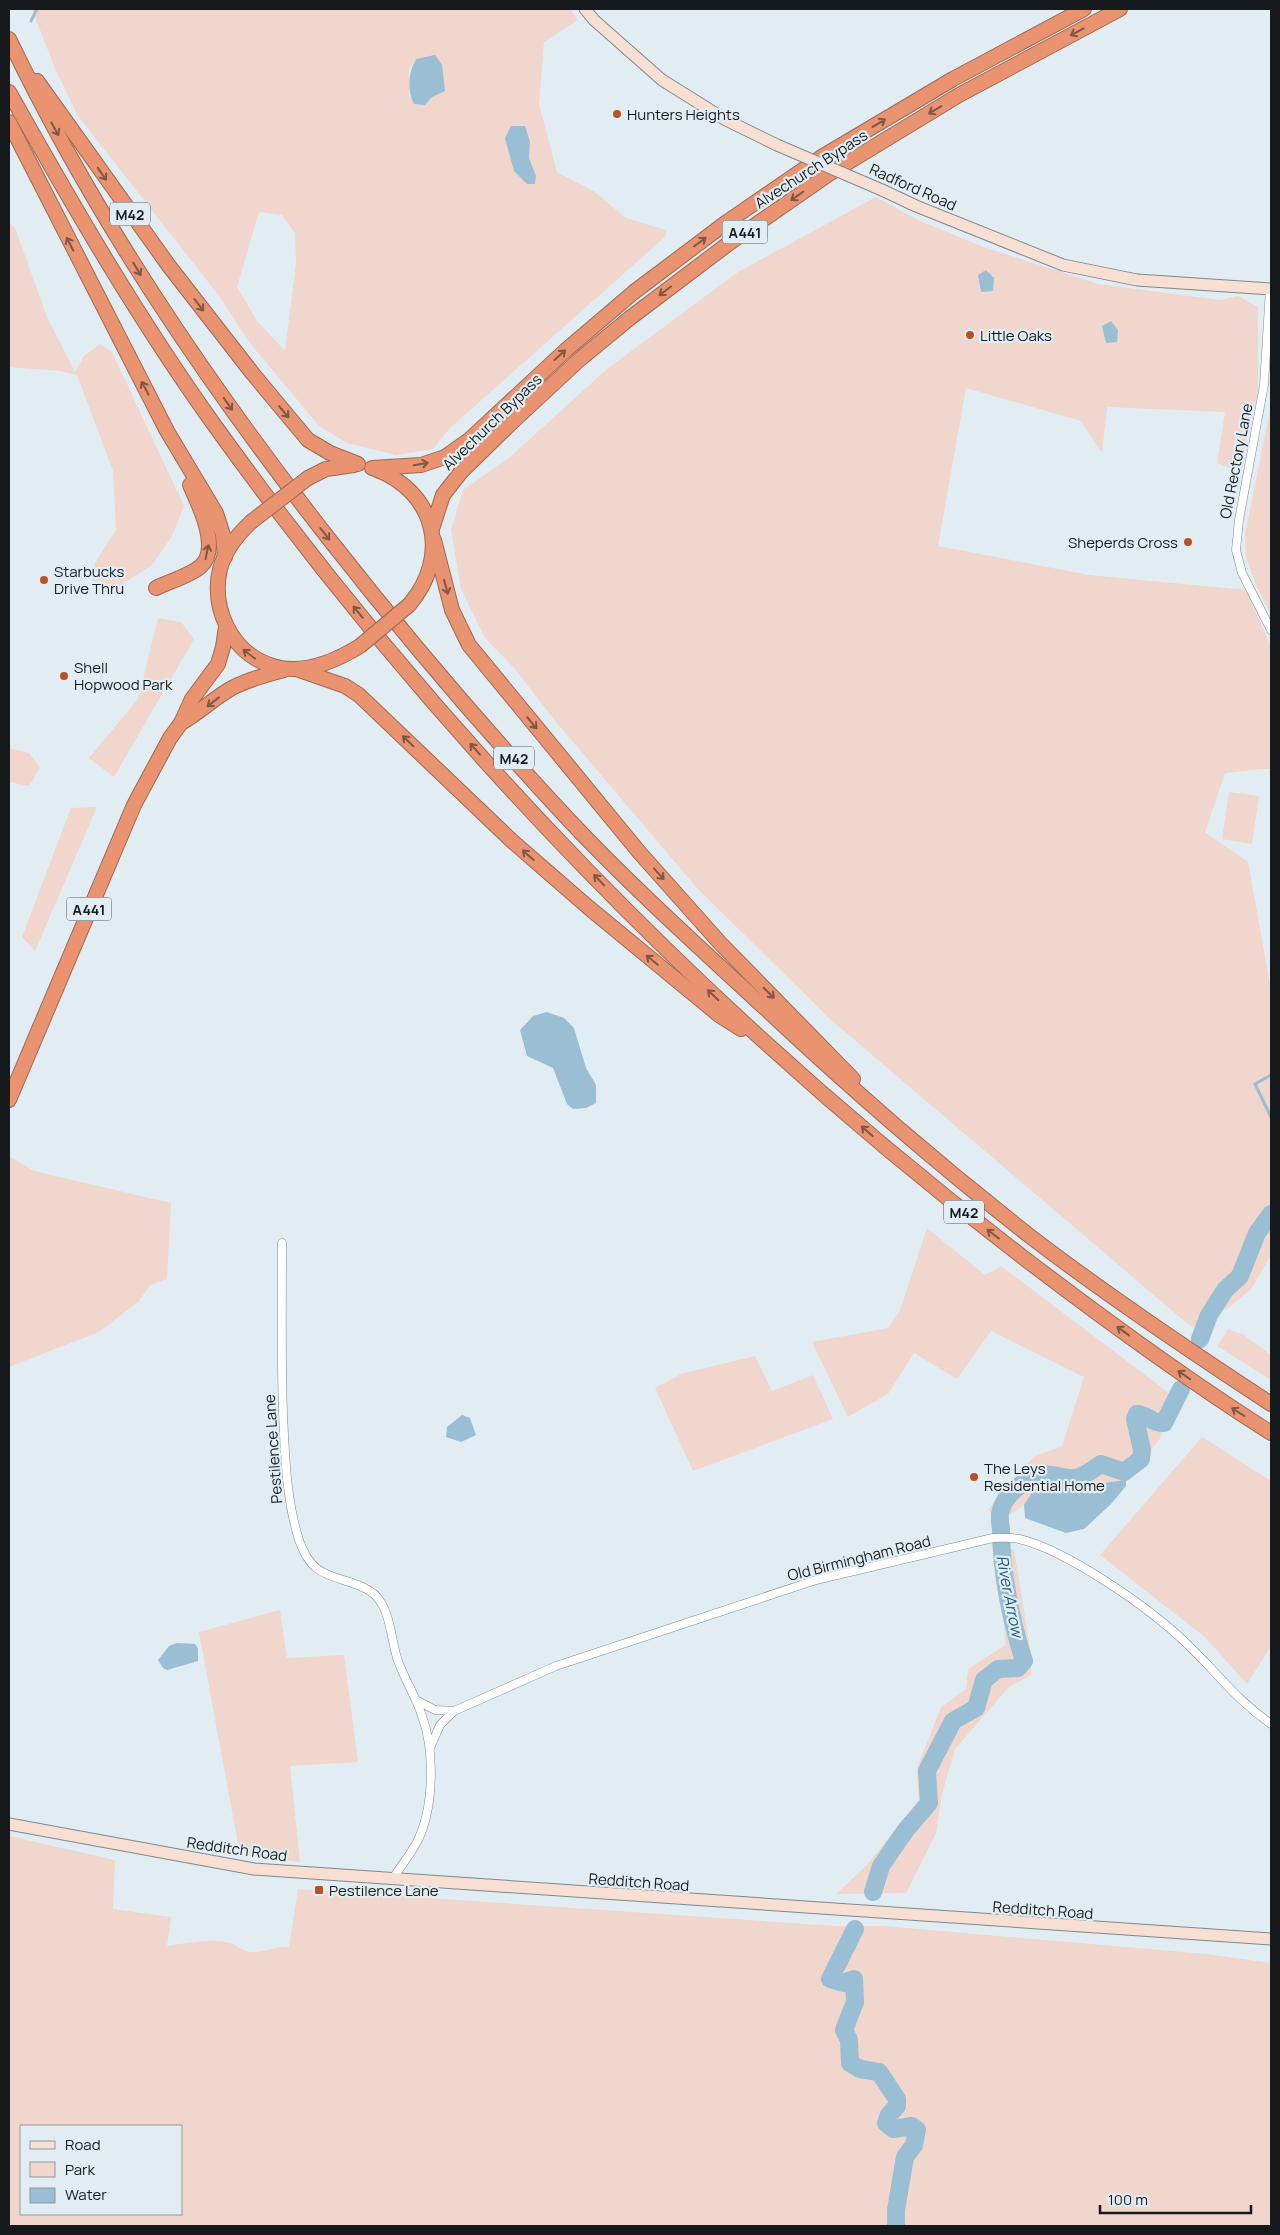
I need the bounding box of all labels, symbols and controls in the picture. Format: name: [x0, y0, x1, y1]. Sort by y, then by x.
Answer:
one-way arrow: [1070, 28, 1085, 37]
place label: Hunters Heights: [627, 104, 740, 125]
one-way arrow: [928, 106, 942, 116]
marker: Hunters Heights: [611, 108, 623, 120]
one-way arrow: [872, 117, 886, 127]
one-way arrow: [50, 121, 60, 136]
street label: Alvechurch Bypass: [750, 125, 872, 213]
street label: Radford Road: [866, 158, 960, 216]
one-way arrow: [97, 167, 107, 181]
one-way arrow: [790, 191, 804, 201]
road number: M42: [110, 202, 150, 225]
road number: A441: [722, 220, 768, 243]
one-way arrow: [65, 236, 75, 251]
one-way arrow: [694, 237, 707, 248]
one-way arrow: [133, 261, 143, 275]
one-way arrow: [659, 286, 672, 297]
one-way arrow: [193, 298, 204, 311]
place label: Little Oaks: [980, 325, 1052, 346]
marker: Little Oaks: [964, 329, 976, 341]
one-way arrow: [554, 349, 567, 360]
street label: Alvechurch Bypass: [438, 369, 546, 475]
one-way arrow: [140, 381, 149, 396]
one-way arrow: [223, 396, 233, 410]
street label: Old Rectory Lane: [1215, 401, 1258, 521]
one-way arrow: [279, 405, 290, 418]
one-way arrow: [412, 459, 428, 469]
one-way arrow: [320, 527, 331, 540]
place label: Sheperds Cross: [1068, 532, 1178, 553]
marker: Sheperds Cross: [1182, 536, 1194, 548]
one-way arrow: [202, 544, 212, 560]
place label: Starbucks Drive Thru: [54, 561, 124, 599]
marker: Starbucks Drive Thru: [38, 574, 50, 586]
one-way arrow: [442, 578, 451, 594]
one-way arrow: [353, 606, 364, 619]
one-way arrow: [242, 649, 256, 659]
place label: Shell Hopwood Park: [74, 657, 173, 695]
marker: Shell Hopwood Park: [58, 670, 70, 682]
one-way arrow: [207, 696, 220, 707]
one-way arrow: [526, 716, 537, 729]
one-way arrow: [401, 735, 414, 747]
one-way arrow: [469, 742, 481, 755]
road number: M42: [494, 746, 534, 770]
one-way arrow: [521, 849, 534, 861]
one-way arrow: [653, 867, 664, 880]
one-way arrow: [592, 874, 605, 886]
road number: A441: [66, 898, 112, 921]
one-way arrow: [645, 954, 658, 965]
one-way arrow: [763, 986, 775, 998]
one-way arrow: [707, 989, 720, 1001]
one-way arrow: [861, 1126, 874, 1137]
road number: M42: [944, 1200, 984, 1224]
one-way arrow: [987, 1229, 1000, 1240]
one-way arrow: [1116, 1326, 1130, 1336]
one-way arrow: [1177, 1370, 1191, 1380]
street label: Pestilence Lane: [259, 1393, 287, 1504]
one-way arrow: [1232, 1407, 1246, 1417]
place label: The Leys Residential Home: [984, 1458, 1105, 1496]
marker: The Leys Residential Home: [968, 1471, 980, 1483]
street label: Old Birmingham Road: [785, 1530, 933, 1586]
water label: River Arrow: [991, 1553, 1029, 1641]
street label: Redditch Road: [186, 1832, 288, 1866]
street label: Redditch Road: [588, 1868, 690, 1896]
place label: Pestilence Lane: [329, 1880, 439, 1901]
marker: Pestilence Lane: [313, 1884, 325, 1896]
street label: Redditch Road: [992, 1896, 1094, 1924]
legend: [20, 2125, 182, 2215]
text: Road: [65, 2134, 101, 2155]
text: Park: [65, 2159, 95, 2180]
scale bar: [1100, 2182, 1251, 2214]
text: Water: [65, 2184, 107, 2205]
text: 100 m: [1108, 2189, 1148, 2210]

